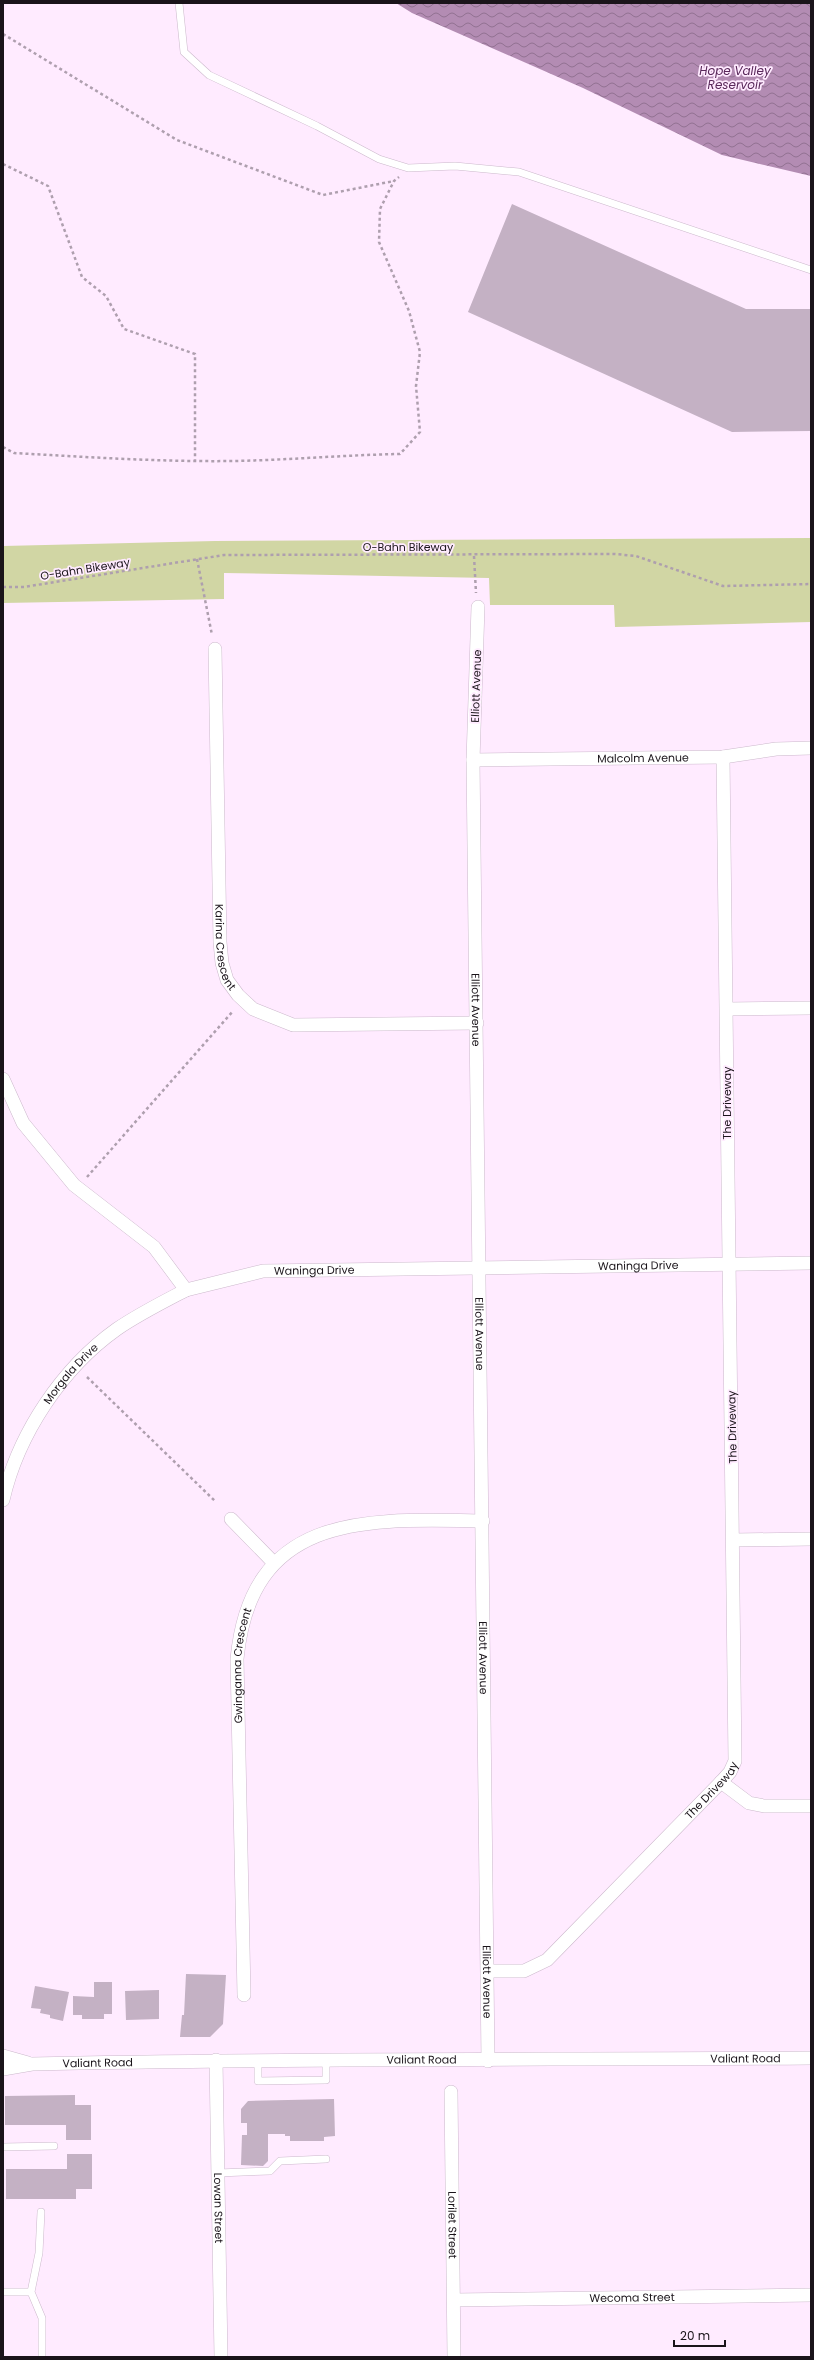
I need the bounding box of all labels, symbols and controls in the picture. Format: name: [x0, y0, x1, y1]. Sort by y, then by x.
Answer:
water label: Hope Valley Reservoir: [699, 62, 772, 93]
street label: O-Bahn Bikeway: [363, 539, 454, 555]
street label: O-Bahn Bikeway: [39, 554, 132, 584]
street label: Elliott Avenue: [467, 649, 485, 723]
street label: Malcolm Avenue: [597, 749, 689, 767]
street label: Karina Crescent: [211, 904, 240, 994]
street label: Elliott Avenue: [467, 973, 484, 1047]
street label: The Driveway: [719, 1066, 735, 1139]
street label: Waninga Drive: [598, 1257, 679, 1274]
street label: Waninga Drive: [274, 1262, 355, 1279]
street label: Elliott Avenue: [471, 1297, 488, 1371]
street label: Morgala Drive: [39, 1339, 102, 1407]
street label: The Driveway: [723, 1390, 741, 1464]
street label: Gwinganna Crescent: [229, 1605, 255, 1723]
street label: Elliott Avenue: [475, 1621, 492, 1695]
street label: The Driveway: [681, 1758, 742, 1823]
street label: Elliott Avenue: [479, 1945, 496, 2019]
street label: Valiant Road: [710, 2050, 781, 2067]
street label: Valiant Road: [386, 2051, 457, 2068]
street label: Valiant Road: [62, 2054, 133, 2071]
street label: Lowan Street: [210, 2173, 227, 2243]
street label: Lorilet Street: [444, 2191, 461, 2259]
street label: Wecoma Street: [589, 2289, 675, 2306]
scale bar: [674, 2322, 725, 2348]
text: 20 m: [680, 2327, 710, 2344]

